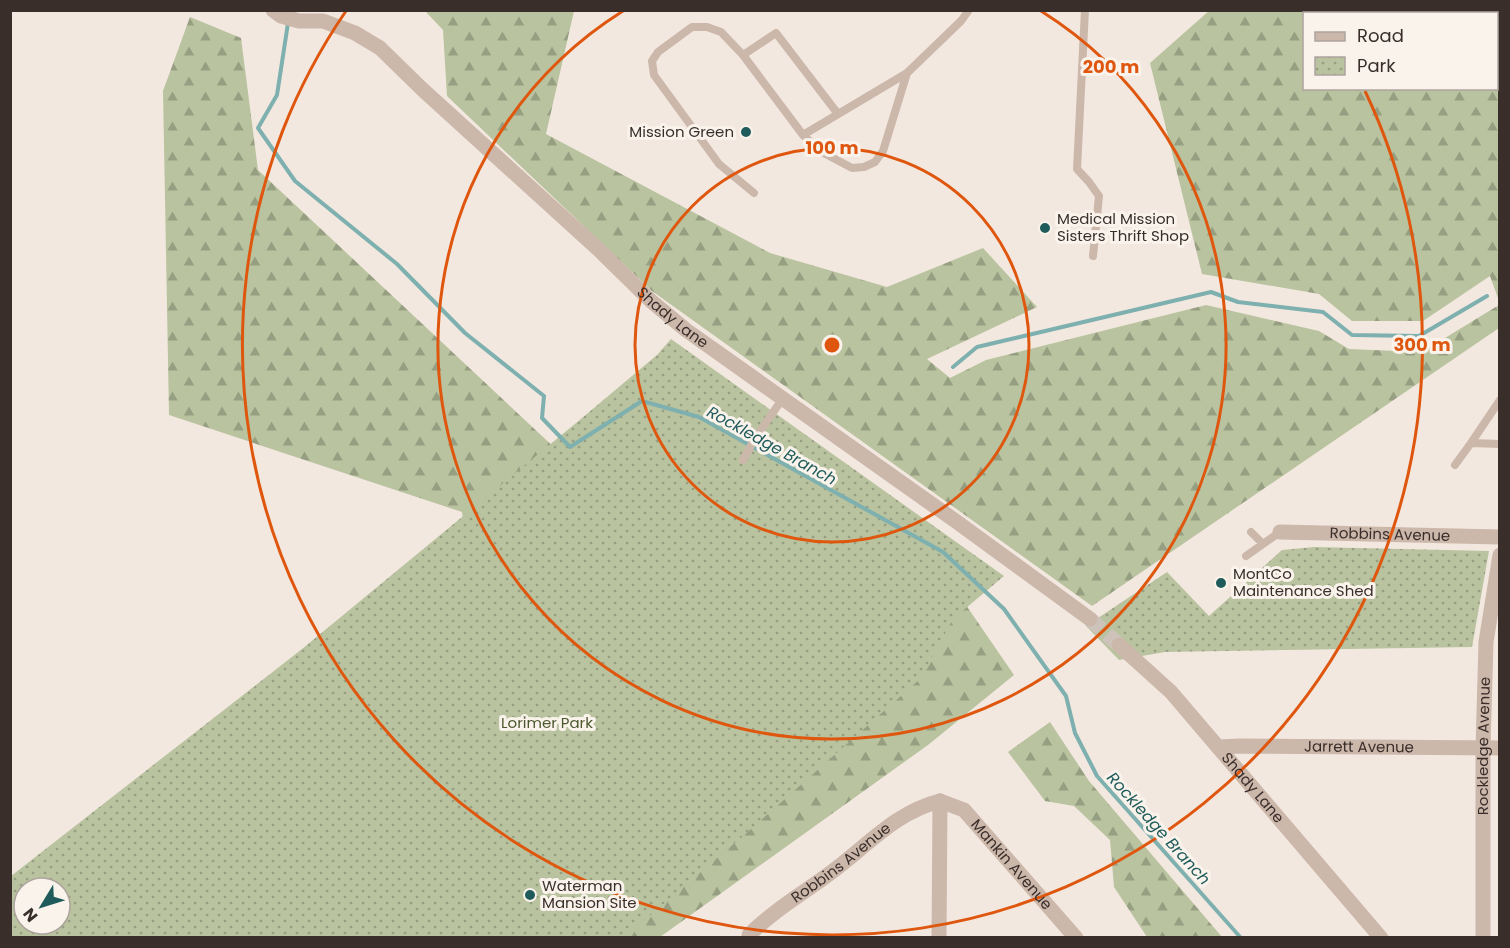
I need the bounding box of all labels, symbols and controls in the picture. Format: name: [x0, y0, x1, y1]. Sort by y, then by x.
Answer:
legend: [1303, 12, 1498, 90]
text: Road: [1357, 23, 1404, 48]
text: Park: [1357, 53, 1396, 78]
text: 200 m: [1083, 54, 1139, 79]
place label: Mission Green: [629, 121, 734, 142]
marker: Mission Green: [739, 125, 753, 139]
text: 100 m: [805, 135, 859, 160]
place label: Medical Mission Sisters Thrift Shop: [1057, 208, 1189, 246]
marker: Medical Mission Sisters Thrift Shop: [1038, 221, 1052, 235]
street label: Shady Lane: [632, 282, 713, 353]
text: 300 m: [1393, 332, 1451, 357]
centre of rings: [822, 335, 842, 355]
water label: Rockledge Branch: [703, 400, 841, 491]
street label: Robbins Avenue: [1329, 522, 1450, 546]
place label: MontCo Maintenance Shed: [1233, 563, 1374, 601]
marker: MontCo Maintenance Shed: [1214, 576, 1228, 590]
street label: Rockledge Avenue: [1472, 676, 1495, 815]
park label: Lorimer Park: [501, 712, 593, 733]
street label: Jarrett Avenue: [1304, 735, 1414, 757]
street label: Shady Lane: [1217, 748, 1289, 827]
water label: Rockledge Branch: [1102, 767, 1216, 890]
street label: Mankin Avenue: [967, 814, 1058, 914]
street label: Robbins Avenue: [787, 817, 895, 908]
place label: Waterman Mansion Site: [542, 875, 637, 913]
north arrow: [12, 876, 72, 936]
marker: Waterman Mansion Site: [523, 888, 537, 902]
text: N: [18, 903, 43, 927]

